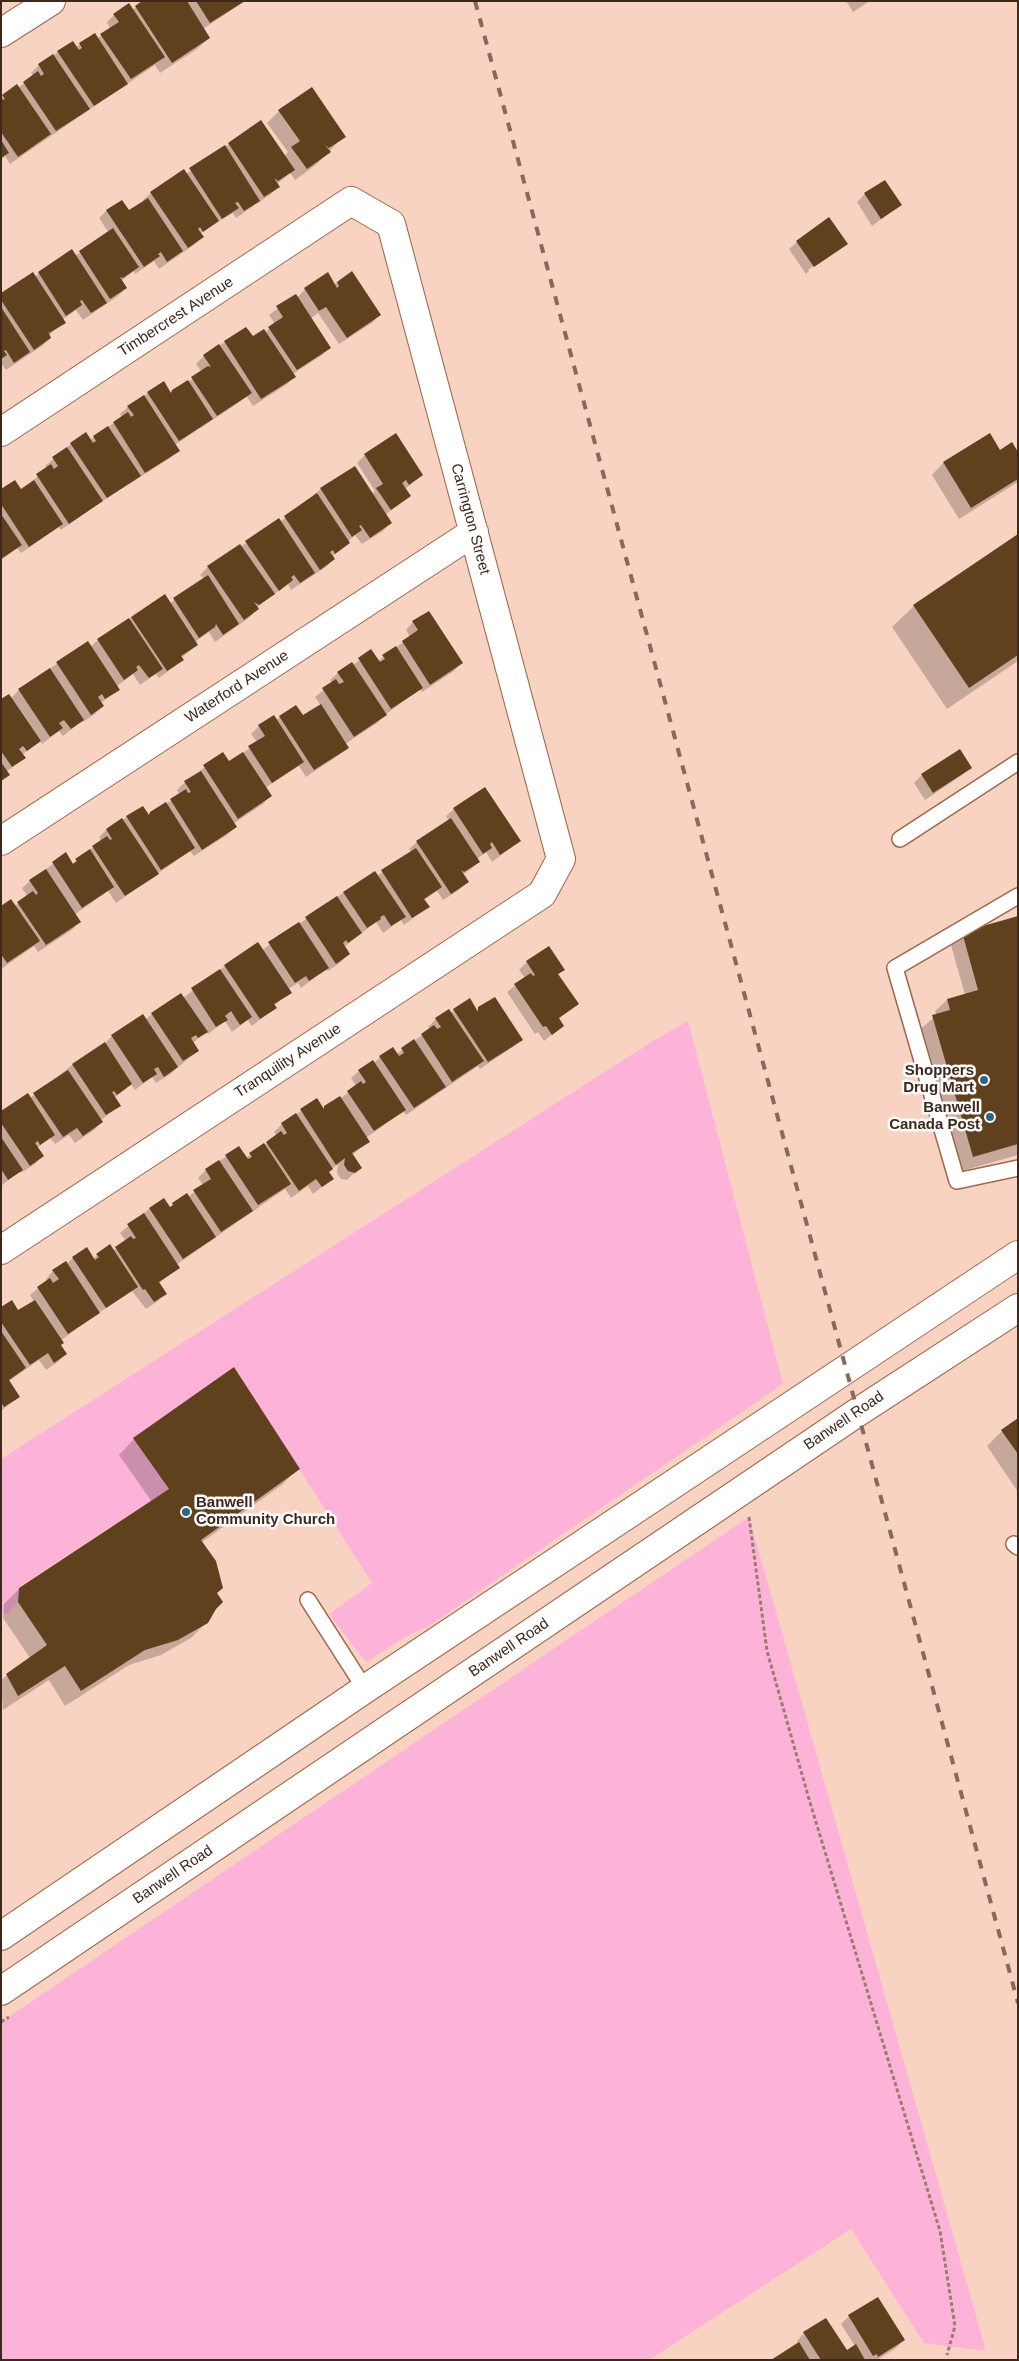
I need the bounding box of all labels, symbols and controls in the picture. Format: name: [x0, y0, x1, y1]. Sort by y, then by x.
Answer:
street label: Timbercrest Avenue: [115, 273, 237, 361]
street label: Carrington Street: [447, 462, 493, 576]
street label: Waterford Avenue: [182, 647, 292, 727]
street label: Tranquility Avenue: [231, 1020, 345, 1102]
place label: Shoppers Drug Mart: [903, 1062, 974, 1097]
marker: Shoppers Drug Mart: [978, 1074, 990, 1086]
place label: Banwell Canada Post: [889, 1099, 980, 1134]
marker: Banwell Canada Post: [984, 1111, 996, 1123]
street label: Banwell Road: [801, 1388, 887, 1454]
place label: Banwell Community Church: [196, 1494, 335, 1529]
marker: Banwell Community Church: [180, 1506, 192, 1518]
street label: Banwell Road: [466, 1615, 552, 1681]
street label: Banwell Road: [130, 1842, 216, 1908]

